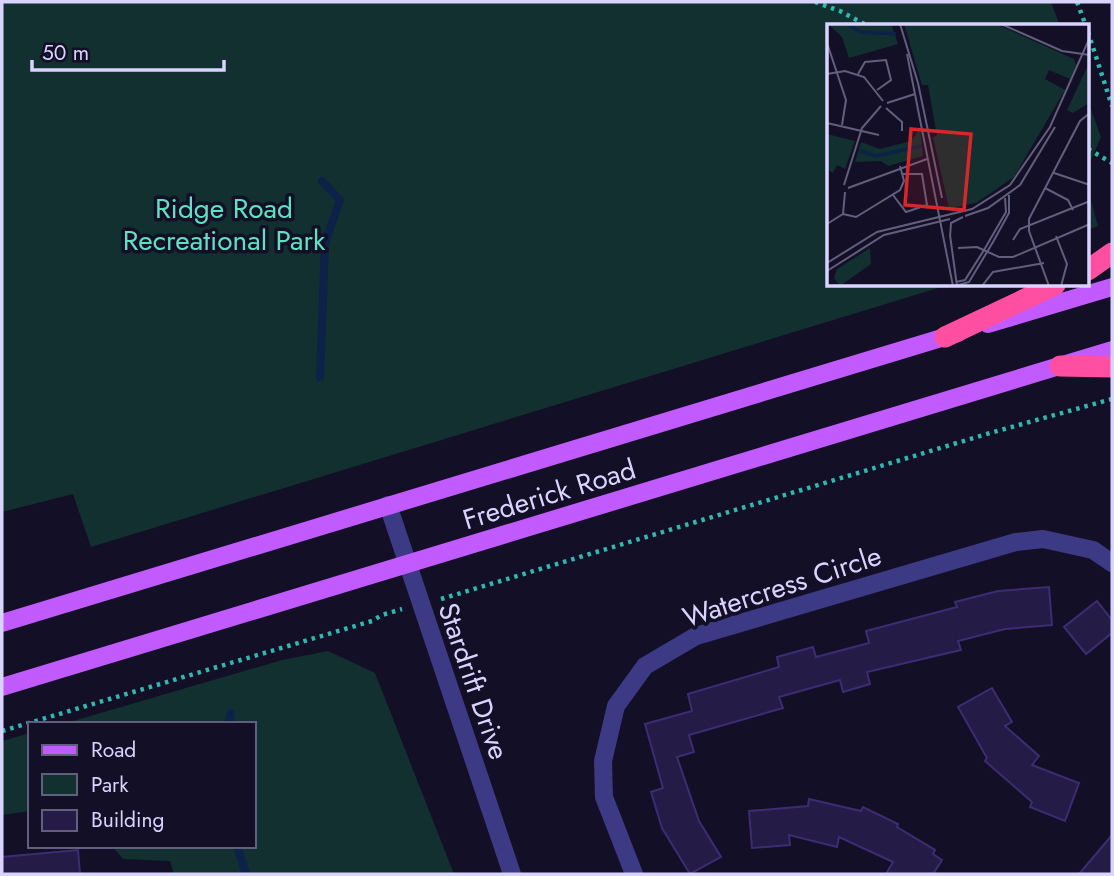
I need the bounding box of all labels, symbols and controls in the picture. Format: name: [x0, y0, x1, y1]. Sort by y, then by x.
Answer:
inset map: [827, 24, 1090, 287]
scale bar: [32, 28, 224, 72]
text: 50 m: [42, 38, 89, 68]
park label: Ridge Road Recreational Park: [123, 188, 326, 261]
street label: Frederick Road: [458, 449, 641, 540]
street label: Watercress Circle: [678, 535, 887, 638]
street label: Stardrift Drive: [428, 597, 520, 765]
legend: [28, 722, 256, 848]
text: Road: [91, 735, 136, 765]
text: Park: [91, 770, 129, 800]
text: Building: [91, 805, 164, 835]

